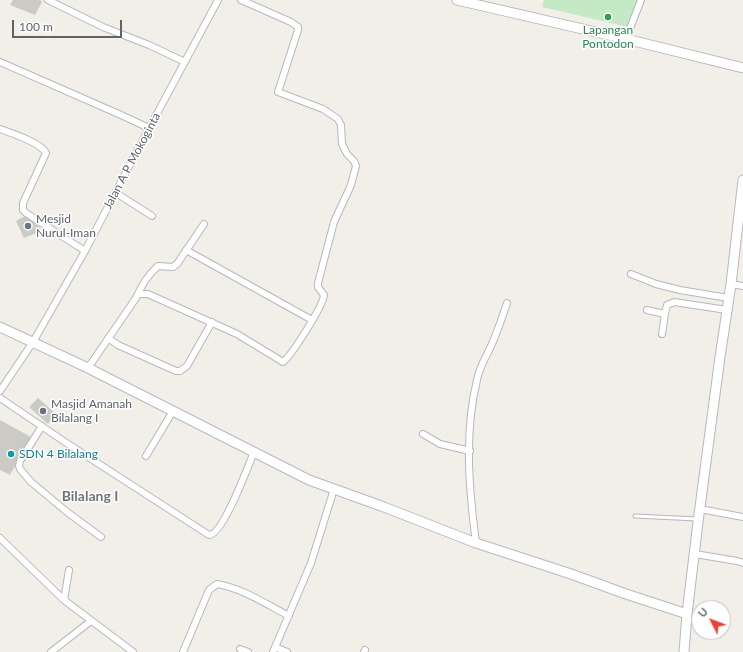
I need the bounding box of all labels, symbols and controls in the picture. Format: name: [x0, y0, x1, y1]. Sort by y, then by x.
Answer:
scale bar: [14, 12, 124, 38]
marker: Lapangan Pontodon: [603, 12, 613, 22]
text: 100 m: [19, 19, 53, 34]
place label: Lapangan Pontodon: [582, 23, 634, 51]
street label: Jalan A P Mokoginta: [100, 110, 164, 212]
place label: Mesjid Nurul-Iman: [36, 212, 96, 240]
marker: Mesjid Nurul-Iman: [23, 221, 33, 231]
place label: Masjid Amanah Bilalang I: [51, 397, 132, 425]
marker: Masjid Amanah Bilalang I: [38, 406, 48, 416]
place label: SDN 4 Bilalang: [19, 447, 98, 461]
marker: SDN 4 Bilalang: [6, 449, 16, 459]
district label: Bilalang I: [62, 488, 118, 504]
north arrow: [691, 600, 731, 640]
text: U: [695, 605, 710, 620]

